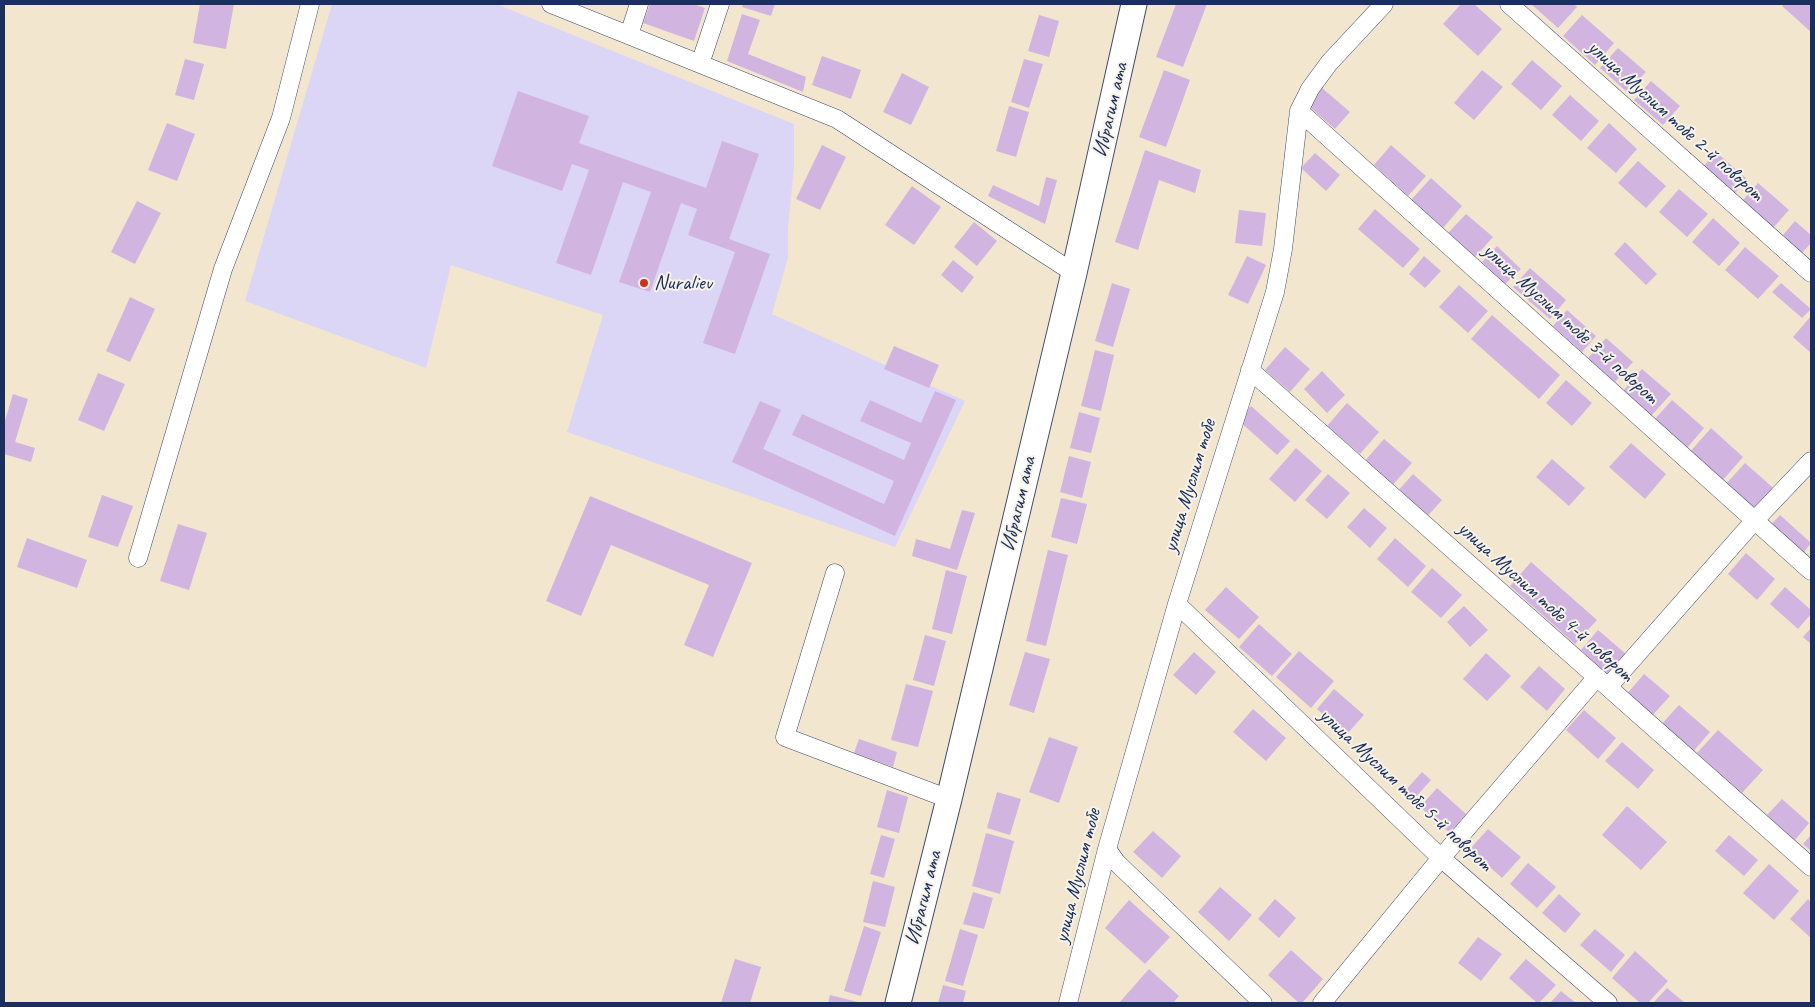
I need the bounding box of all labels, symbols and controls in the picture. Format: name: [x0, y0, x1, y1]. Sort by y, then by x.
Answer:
street label: улица Муслим тобе 2-й поворот: [1582, 35, 1768, 207]
street label: Ибрагим ата: [1088, 60, 1134, 160]
street label: улица Муслим тобе 3-й поворот: [1477, 238, 1663, 410]
place label: Nuraliev: [654, 270, 712, 296]
marker: Nuraliev: [638, 277, 650, 289]
street label: улица Муслим тобе: [1158, 417, 1222, 555]
street label: Ибрагим ата: [996, 454, 1042, 554]
street label: улица Муслим тобе 4-й поворот: [1452, 516, 1638, 688]
street label: улица Муслим тобе 5-й поворот: [1313, 703, 1497, 877]
street label: улица Муслим тобе: [1049, 806, 1107, 946]
street label: Ибрагим ата: [900, 848, 948, 948]

